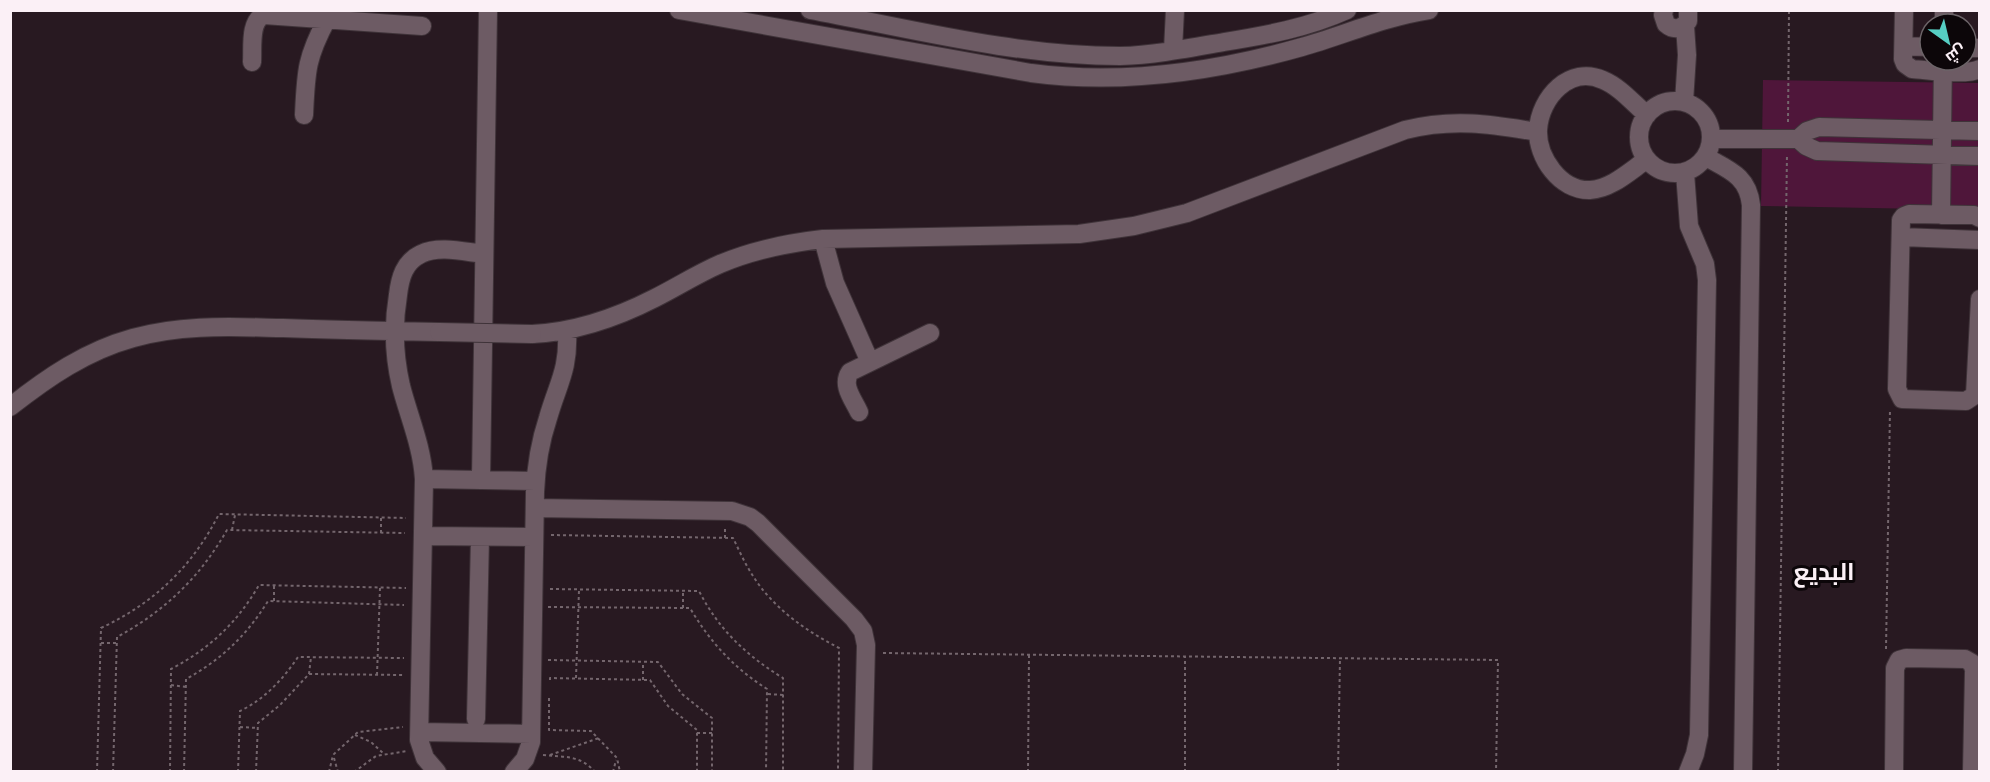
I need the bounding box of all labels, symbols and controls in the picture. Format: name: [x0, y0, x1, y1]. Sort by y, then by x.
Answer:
north arrow: [1918, 12, 1978, 72]
text: ش: [1942, 40, 1970, 68]
district label: البديع: [1793, 556, 1855, 588]

